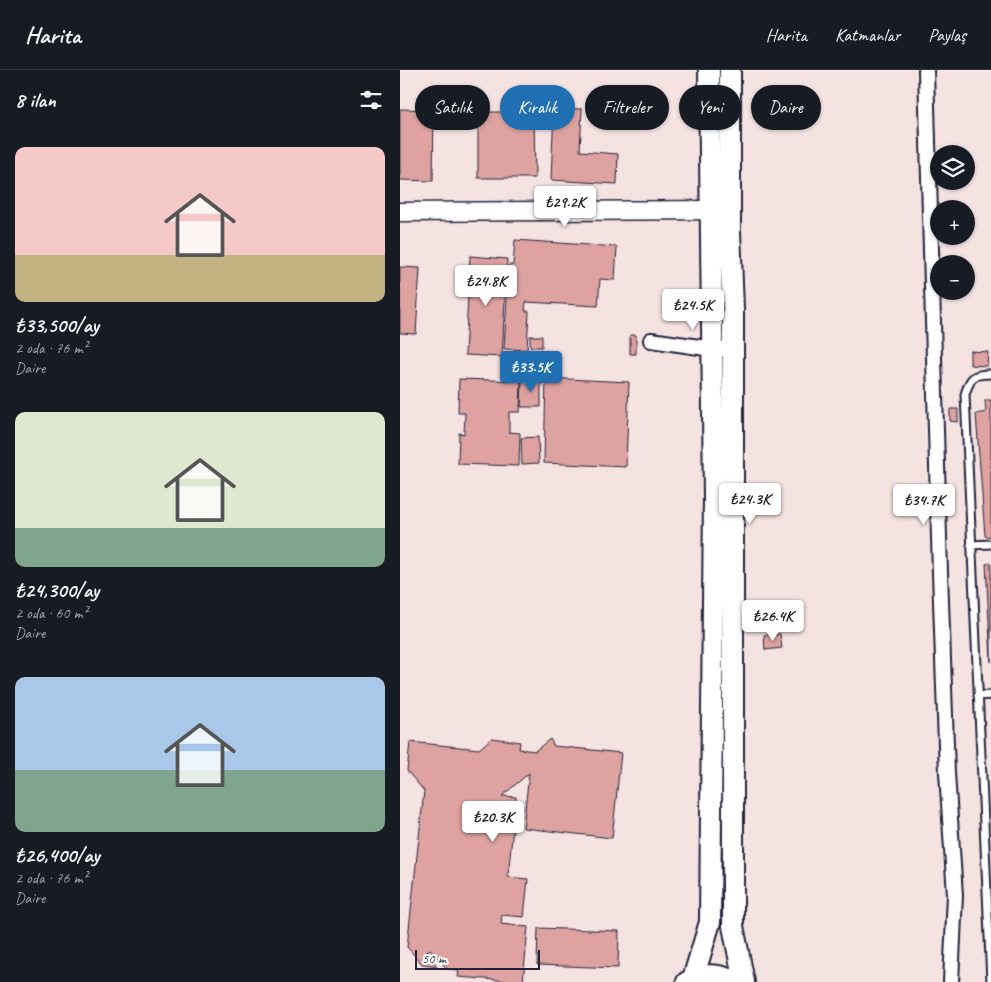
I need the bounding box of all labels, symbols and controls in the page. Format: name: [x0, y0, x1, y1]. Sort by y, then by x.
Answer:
text: Harita: [25, 20, 81, 50]
text: Harita: [766, 24, 807, 46]
text: Katmanlar: [835, 24, 900, 46]
text: Paylaş: [928, 24, 966, 46]
chip: Satılık: [415, 85, 490, 130]
chip: Kiralık: [500, 85, 575, 130]
chip: Filtreler: [585, 85, 669, 130]
chip: Yeni: [679, 85, 741, 130]
chip: Daire: [751, 85, 821, 130]
icon: filters: [357, 86, 385, 114]
text: 8 ilan: [15, 87, 56, 113]
map controls: [930, 145, 975, 300]
button: layers: [930, 145, 975, 190]
icon: home: [155, 180, 245, 270]
pin: ₺29.2K: [524, 186, 606, 228]
text: ₺29.2K: [545, 192, 585, 212]
button: +: [930, 200, 975, 245]
button: −: [930, 255, 975, 300]
pin: ₺24.8K: [445, 264, 527, 307]
text: ₺24.8K: [466, 271, 506, 291]
pin: ₺24.5K: [652, 288, 734, 331]
text: ₺24.5K: [673, 295, 713, 315]
text: ₺33,500/ay: [15, 312, 99, 338]
text: 2 oda · 76 m²: [15, 338, 88, 358]
pin: ₺33.5K: [490, 350, 572, 393]
text: ₺33.5K: [511, 357, 551, 377]
text: Daire: [15, 358, 45, 378]
icon: home: [155, 445, 245, 535]
pin: ₺24.3K: [709, 482, 791, 525]
pin: ₺34.7K: [883, 484, 965, 526]
text: ₺24.3K: [730, 489, 770, 509]
text: ₺34.7K: [904, 490, 944, 510]
text: ₺24,300/ay: [15, 577, 99, 603]
pin: ₺26.4K: [732, 600, 814, 642]
text: 2 oda · 60 m²: [15, 603, 88, 623]
text: ₺26.4K: [753, 606, 793, 626]
text: Daire: [15, 623, 45, 643]
icon: home: [155, 710, 245, 800]
pin: ₺20.3K: [452, 800, 534, 843]
text: ₺20.3K: [473, 807, 513, 827]
text: ₺26,400/ay: [15, 842, 99, 868]
text: 2 oda · 76 m²: [15, 868, 88, 888]
text: Daire: [15, 888, 45, 908]
scale bar: [415, 947, 540, 970]
text: 50 m: [422, 950, 446, 967]

